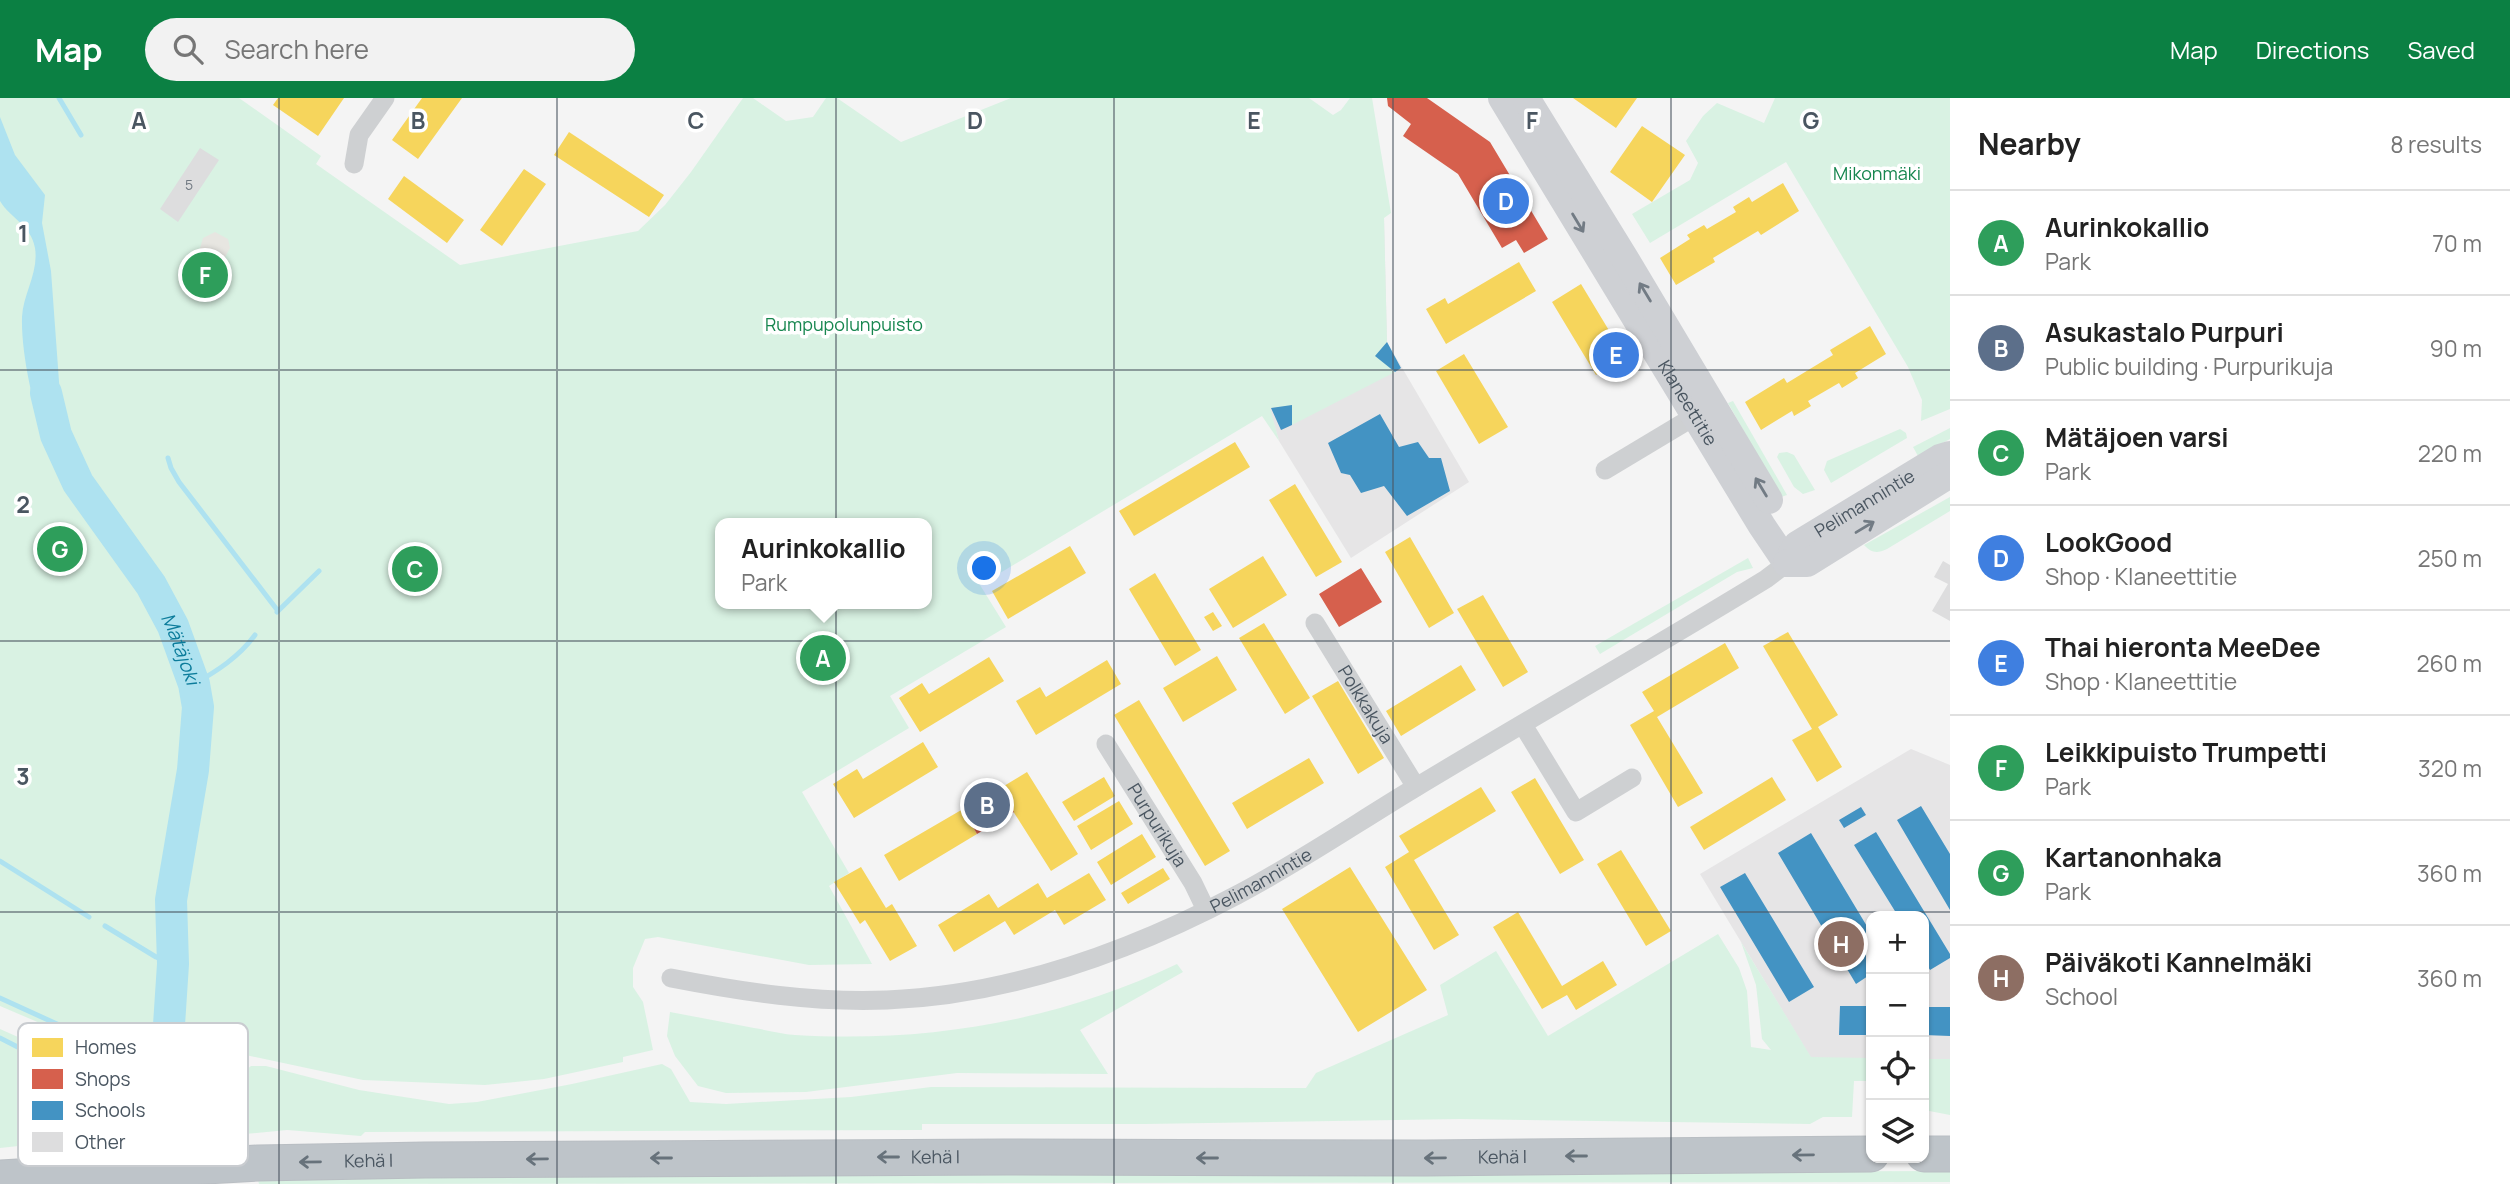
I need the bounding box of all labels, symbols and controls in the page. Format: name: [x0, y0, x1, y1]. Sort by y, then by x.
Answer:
search box: [145, 18, 635, 81]
text: Map: [35, 27, 103, 72]
icon: search: [169, 30, 207, 68]
text: Search here: [225, 31, 369, 67]
text: Map: [2170, 33, 2218, 66]
text: Directions: [2256, 33, 2369, 66]
text: Saved: [2407, 33, 2475, 66]
text: A: [131, 104, 147, 136]
text: B: [411, 104, 425, 136]
text: C: [688, 104, 705, 136]
text: D: [967, 104, 983, 136]
text: E: [1247, 104, 1261, 136]
text: F: [1526, 104, 1538, 136]
text: G: [1803, 104, 1820, 136]
text: Nearby: [1978, 123, 2081, 164]
text: 8 results: [2390, 128, 2482, 160]
park label: Mikonmäki: [1833, 161, 1921, 185]
house number: 5: [185, 175, 193, 194]
pin: D: [1483, 175, 1529, 227]
text: Aurinkokallio: [2045, 209, 2209, 245]
one-way arrow: [1572, 212, 1586, 232]
text: 1: [18, 217, 28, 249]
text: A: [1993, 227, 2009, 259]
text: 70 m: [2432, 227, 2482, 259]
text: Park: [2045, 245, 2091, 277]
pin: F: [182, 249, 228, 301]
one-way arrow: [1638, 282, 1652, 302]
park label: Rumpupolunpuisto: [765, 312, 923, 336]
text: Asukastalo Purpuri: [2045, 314, 2284, 350]
pin: E: [1593, 329, 1639, 381]
text: B: [1994, 332, 2008, 364]
text: 90 m: [2430, 332, 2482, 364]
text: Public building · Purpurikuja: [2045, 350, 2333, 382]
street label: Klaneettitie: [1653, 355, 1723, 450]
text: Mätäjoen varsi: [2045, 419, 2229, 455]
text: C: [1993, 437, 2010, 469]
text: 220 m: [2418, 437, 2482, 469]
text: Park: [2045, 455, 2091, 487]
street label: Pelimannintie: [1810, 463, 1919, 543]
one-way arrow: [1754, 478, 1768, 498]
text: 2: [16, 488, 30, 520]
popup: [715, 518, 932, 609]
one-way arrow: [1855, 520, 1875, 534]
pin: G: [37, 523, 83, 575]
text: LookGood: [2045, 524, 2172, 560]
text: Aurinkokallio: [741, 530, 906, 566]
text: D: [1993, 542, 2009, 574]
text: 250 m: [2417, 542, 2482, 574]
pin: C: [392, 543, 438, 595]
your location: [967, 551, 1001, 585]
text: Shop · Klaneettitie: [2045, 560, 2237, 592]
text: Park: [741, 566, 787, 598]
water label: Mätäjoki: [155, 608, 207, 691]
text: Thai hieronta MeeDee: [2045, 629, 2321, 665]
pin: A: [800, 632, 846, 684]
text: E: [1994, 647, 2008, 679]
text: 260 m: [2416, 647, 2482, 679]
street label: Polkkakuja: [1333, 661, 1399, 748]
text: Shop · Klaneettitie: [2045, 665, 2237, 697]
text: Leikkipuisto Trumpetti: [2045, 734, 2327, 770]
text: F: [1995, 752, 2007, 784]
text: 320 m: [2418, 752, 2482, 784]
text: 3: [16, 760, 30, 792]
text: Park: [2045, 770, 2091, 802]
pin: B: [964, 779, 1010, 831]
street label: Purpurikuja: [1123, 779, 1193, 871]
text: Kartanonhaka: [2045, 839, 2222, 875]
street label: Pelimannintie: [1206, 842, 1316, 918]
text: G: [1993, 857, 2009, 889]
text: 360 m: [2417, 857, 2482, 889]
text: Park: [2045, 875, 2091, 907]
map controls: [1866, 911, 1929, 1163]
button: +: [1866, 911, 1929, 974]
pin: H: [1818, 918, 1864, 970]
text: Päiväkoti Kannelmäki: [2045, 944, 2312, 980]
text: H: [1993, 962, 2009, 994]
text: 360 m: [2417, 962, 2482, 994]
button: −: [1866, 974, 1929, 1037]
text: School: [2045, 980, 2118, 1012]
legend: [18, 1023, 248, 1166]
text: Homes: [75, 1034, 136, 1060]
button: locate: [1866, 1037, 1929, 1100]
text: Shops: [75, 1066, 130, 1092]
text: Schools: [75, 1097, 145, 1123]
button: layers: [1866, 1100, 1929, 1163]
text: Other: [75, 1129, 126, 1155]
street label: Kehä I: [911, 1144, 960, 1168]
street label: Kehä I: [1478, 1144, 1527, 1169]
street label: Kehä I: [344, 1148, 393, 1172]
one-way arrow: [1792, 1148, 1815, 1162]
one-way arrow: [1564, 1149, 1587, 1163]
one-way arrow: [877, 1150, 900, 1164]
one-way arrow: [650, 1151, 673, 1165]
one-way arrow: [1196, 1151, 1219, 1164]
one-way arrow: [1423, 1151, 1446, 1165]
one-way arrow: [526, 1152, 549, 1166]
one-way arrow: [299, 1156, 322, 1169]

